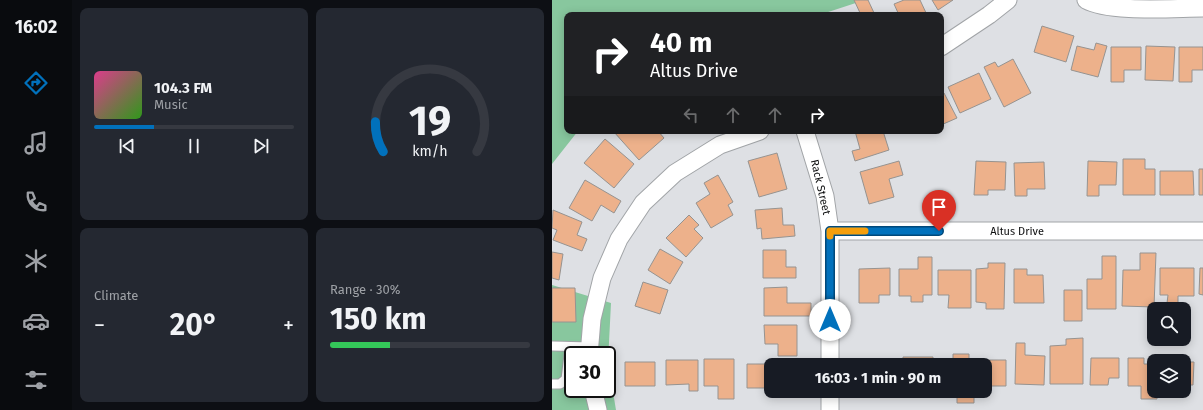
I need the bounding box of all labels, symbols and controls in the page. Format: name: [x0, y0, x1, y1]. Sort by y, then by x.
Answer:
text: 16:02: [15, 16, 57, 38]
text: 40 m: [650, 26, 713, 59]
icon: right: [584, 28, 636, 80]
text: Altus Drive: [650, 60, 738, 82]
icon: directions: [22, 69, 50, 97]
text: 104.3 FM: [154, 79, 212, 97]
text: 19: [409, 96, 451, 146]
text: Music: [154, 97, 188, 112]
icon: left: [680, 104, 702, 126]
icon: ahead: [722, 104, 744, 126]
icon: ahead: [764, 104, 786, 126]
icon: right: [806, 104, 828, 126]
icon: music: [22, 129, 50, 157]
icon: previous: [116, 135, 138, 157]
icon: pause: [183, 135, 205, 157]
icon: next: [250, 135, 272, 157]
text: km/h: [412, 143, 448, 160]
street label: Rack Street: [808, 158, 833, 216]
icon: phone: [22, 188, 50, 216]
pin: [922, 190, 956, 231]
icon: arrive: [928, 196, 950, 218]
street label: Altus Drive: [990, 225, 1044, 238]
icon: climate: [22, 247, 50, 275]
text: Range · 30%: [330, 282, 401, 297]
text: Climate: [94, 288, 138, 303]
position arrow: [809, 299, 851, 341]
text: 150 km: [330, 301, 427, 337]
map controls: [1147, 302, 1191, 398]
button: search: [1147, 302, 1191, 346]
icon: car: [22, 307, 50, 335]
text: 20°: [170, 307, 218, 343]
text: −: [94, 312, 105, 339]
text: +: [283, 312, 294, 339]
speed limit sign: 30: [564, 346, 616, 398]
button: layers: [1147, 354, 1191, 398]
icon: filters: [22, 366, 50, 394]
text: 16:03 · 1 min · 90 m: [815, 369, 941, 387]

